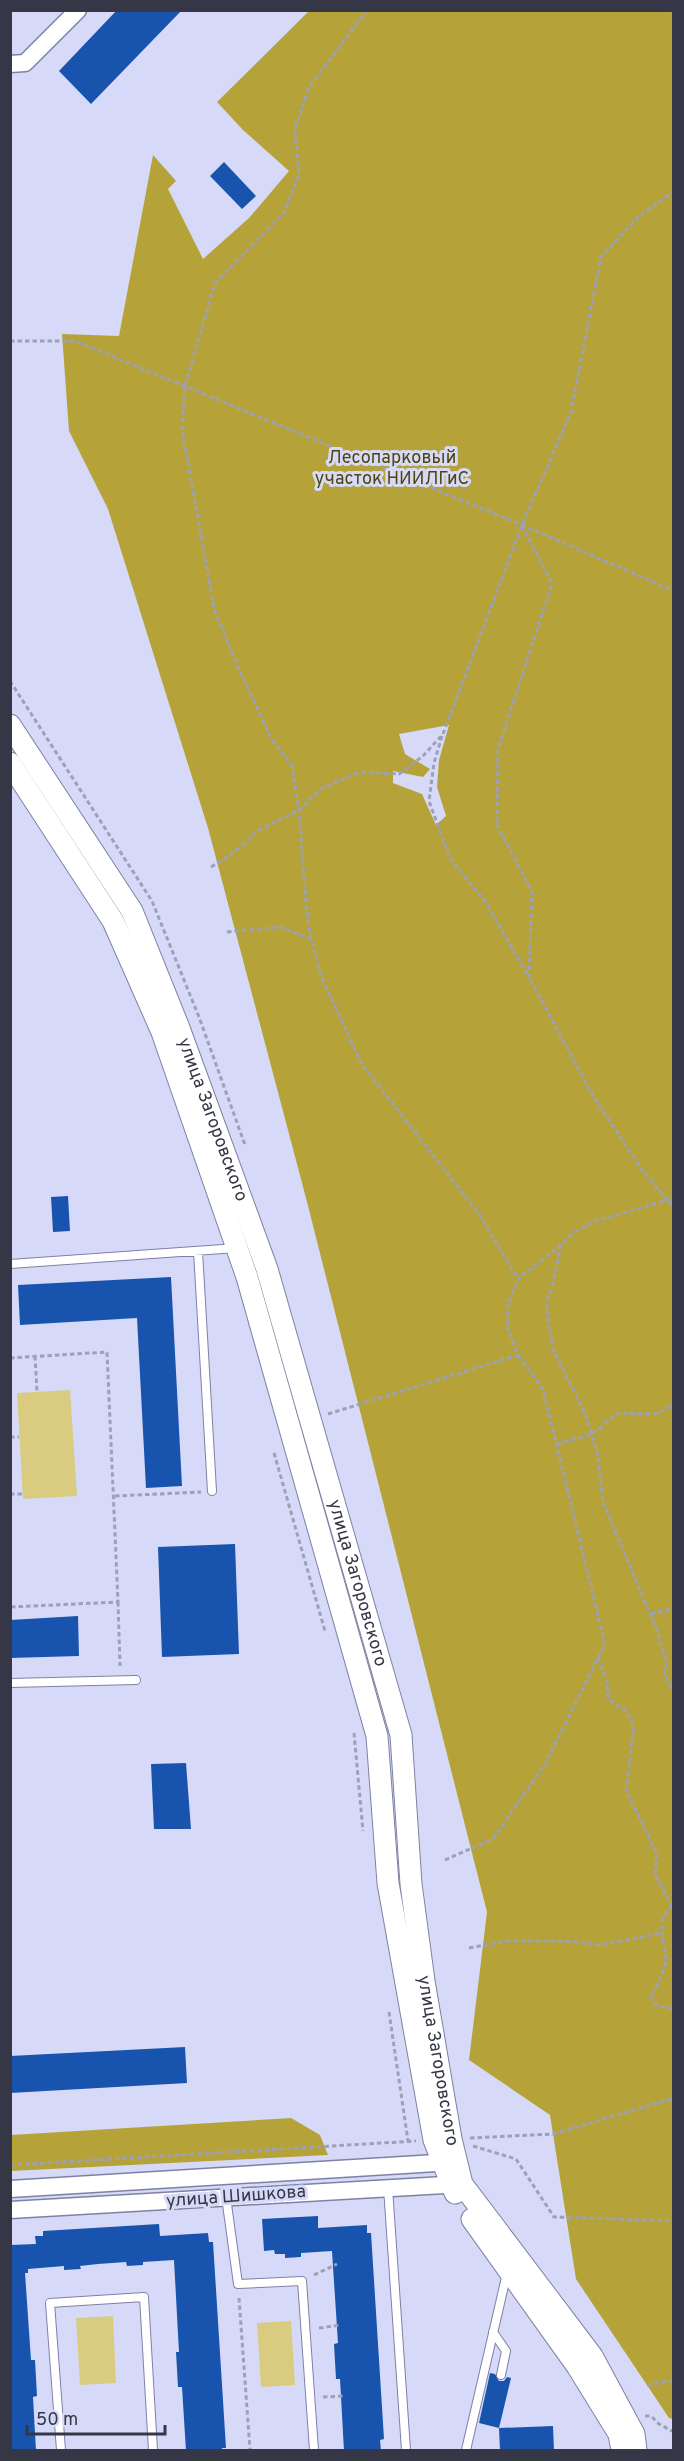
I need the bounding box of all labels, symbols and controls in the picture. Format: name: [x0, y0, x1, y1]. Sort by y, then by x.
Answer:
park label: Лесопарковый участок НИИЛГиС: [315, 447, 469, 491]
street label: улица Загоровского: [172, 1035, 253, 1205]
street label: улица Загоровского: [322, 1497, 392, 1669]
street label: улица Загоровского: [412, 1974, 464, 2148]
street label: улица Шишкова: [165, 2181, 307, 2213]
scale bar: [27, 2398, 165, 2436]
text: 50 m: [36, 2409, 78, 2432]

